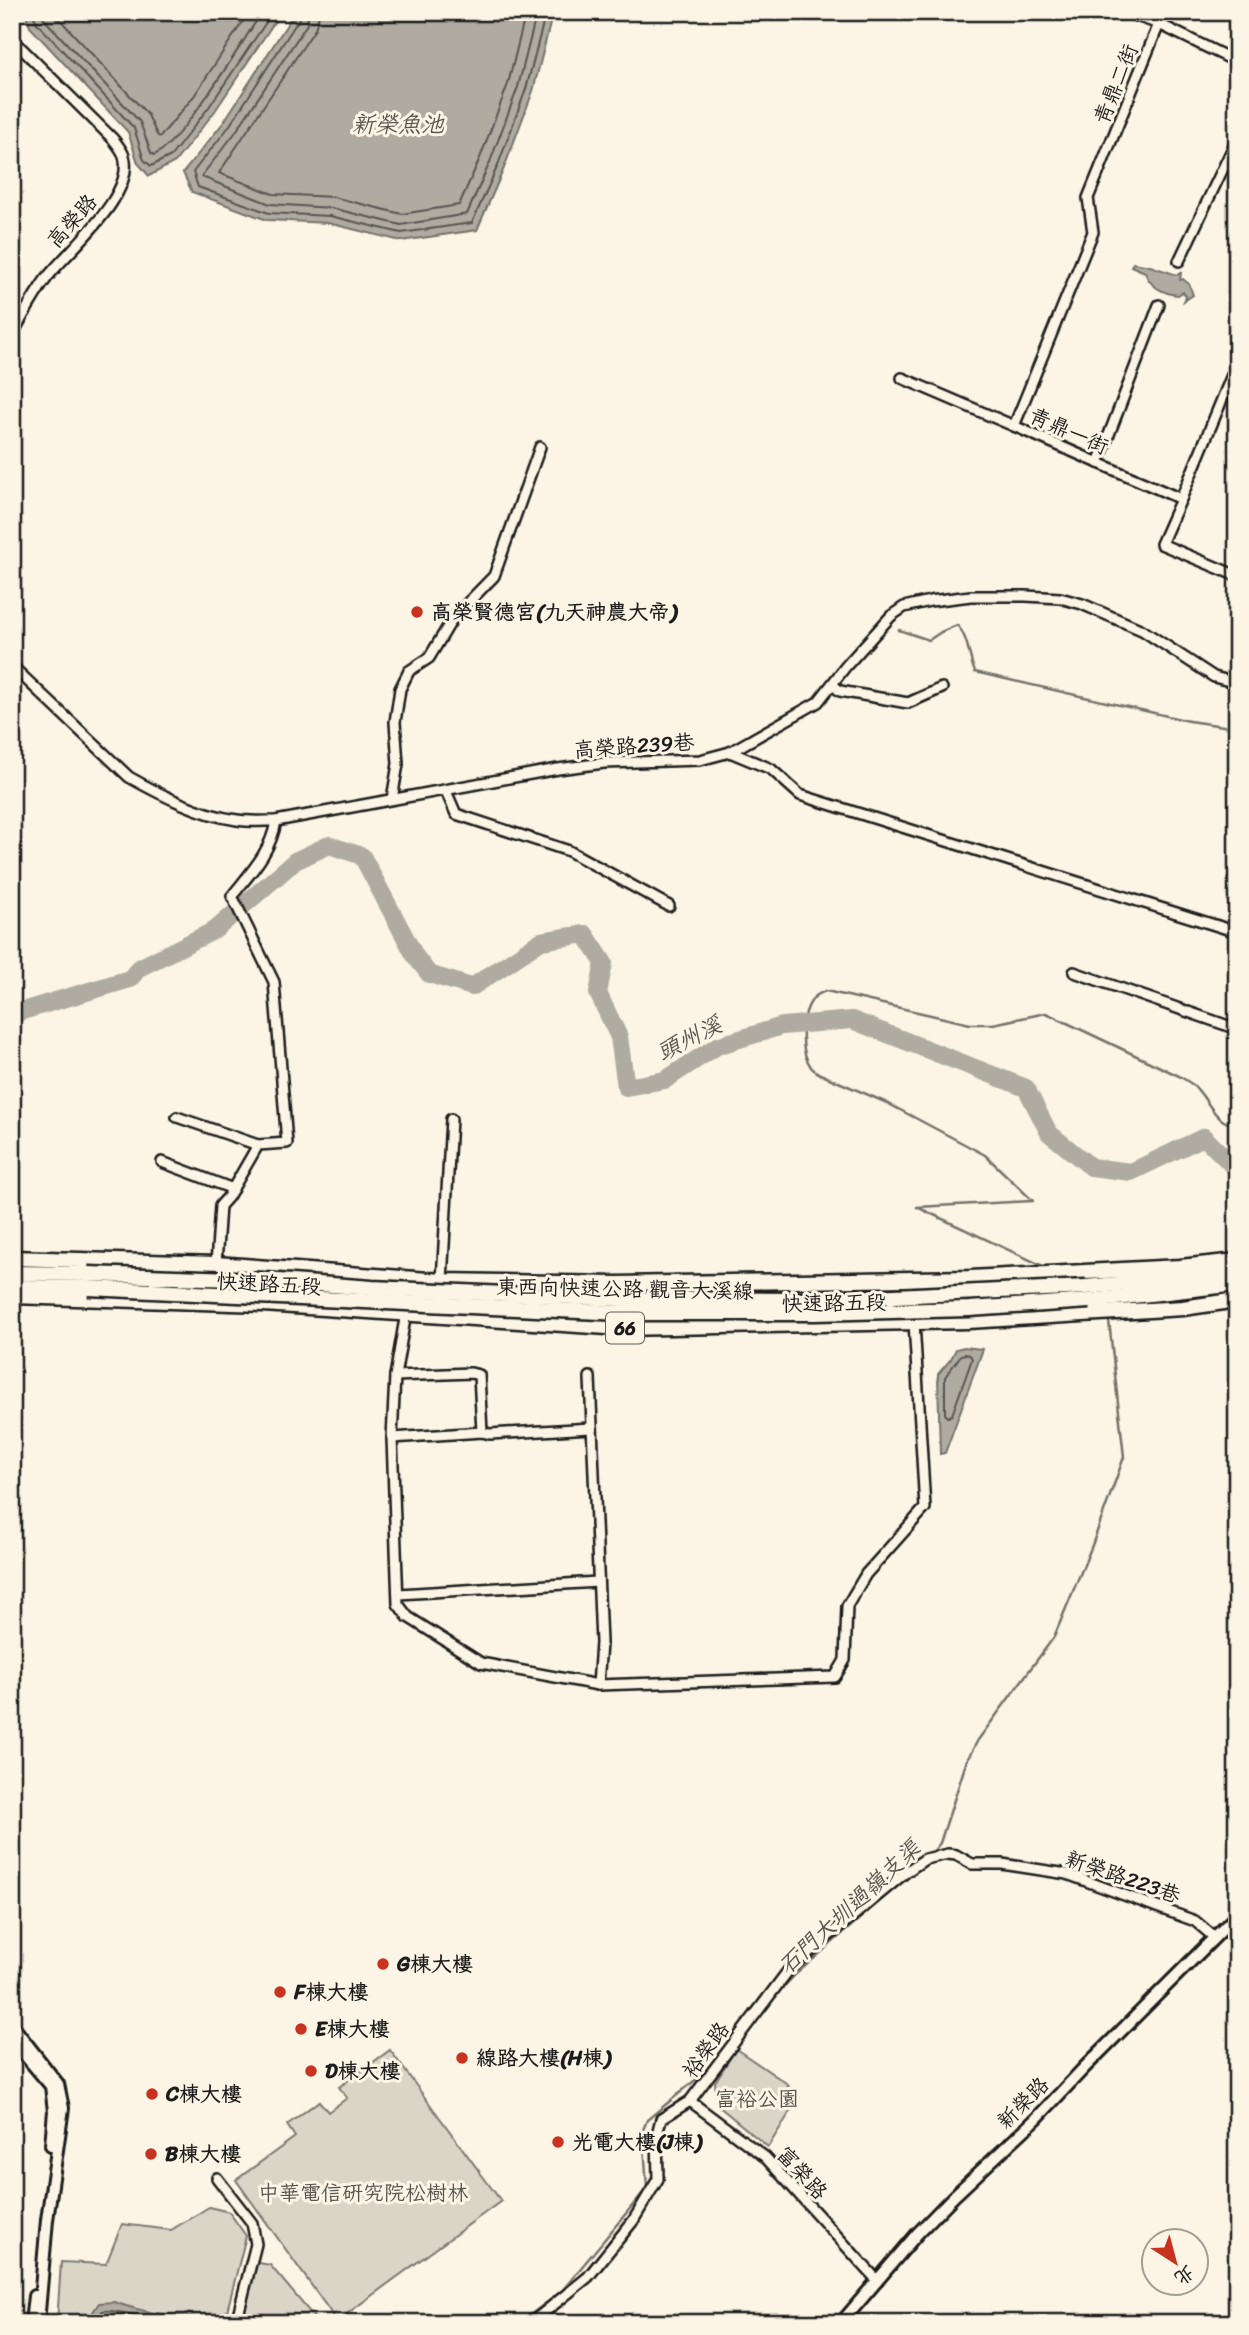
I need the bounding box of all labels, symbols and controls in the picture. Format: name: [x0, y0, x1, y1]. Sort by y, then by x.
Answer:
street label: 青鼎二街: [1083, 38, 1149, 130]
water label: 新榮魚池: [352, 104, 445, 145]
street label: 高榮路: [37, 185, 107, 257]
street label: 青鼎一街: [1023, 397, 1115, 465]
place label: 高榮賢德宮(九天神農大帝): [431, 593, 678, 631]
marker: 高榮賢德宮(九天神農大帝): [409, 604, 425, 620]
street label: 高榮路239巷: [573, 723, 695, 769]
water label: 頭州溪: [649, 1004, 731, 1072]
street label: 快速路五段: [216, 1262, 322, 1306]
street label: 東西向快速公路 觀音大溪線: [496, 1268, 754, 1310]
street label: 快速路五段: [781, 1283, 887, 1323]
road number: 66: [606, 1312, 644, 1344]
water label: 石門大圳過嶺支渠: [768, 1828, 932, 1985]
street label: 新榮路223巷: [1060, 1840, 1186, 1914]
place label: G棟大樓: [396, 1945, 473, 1983]
marker: G棟大樓: [375, 1956, 391, 1972]
place label: F棟大樓: [293, 1973, 368, 2011]
marker: F棟大樓: [272, 1984, 288, 2000]
place label: E棟大樓: [315, 2010, 390, 2048]
street label: 裕榮路: [672, 2013, 740, 2087]
marker: E棟大樓: [293, 2021, 309, 2037]
place label: 線路大樓(H棟): [476, 2039, 612, 2077]
marker: 線路大樓(H棟): [454, 2050, 470, 2066]
place label: D棟大樓: [325, 2052, 401, 2090]
marker: D棟大樓: [303, 2063, 319, 2079]
street label: 新榮路: [987, 2067, 1059, 2139]
place label: C棟大樓: [165, 2075, 242, 2113]
park label: 富裕公園: [715, 2080, 799, 2118]
marker: C棟大樓: [144, 2086, 160, 2102]
place label: 光電大樓(J棟): [572, 2123, 703, 2161]
marker: 光電大樓(J棟): [550, 2134, 566, 2150]
place label: B棟大樓: [165, 2135, 241, 2173]
street label: 富榮路: [767, 2137, 837, 2209]
marker: B棟大樓: [143, 2146, 159, 2162]
park label: 中華電信研究院松樹林: [258, 2174, 468, 2212]
north arrow: [1140, 2226, 1210, 2296]
text: 北: [1167, 2256, 1202, 2294]

